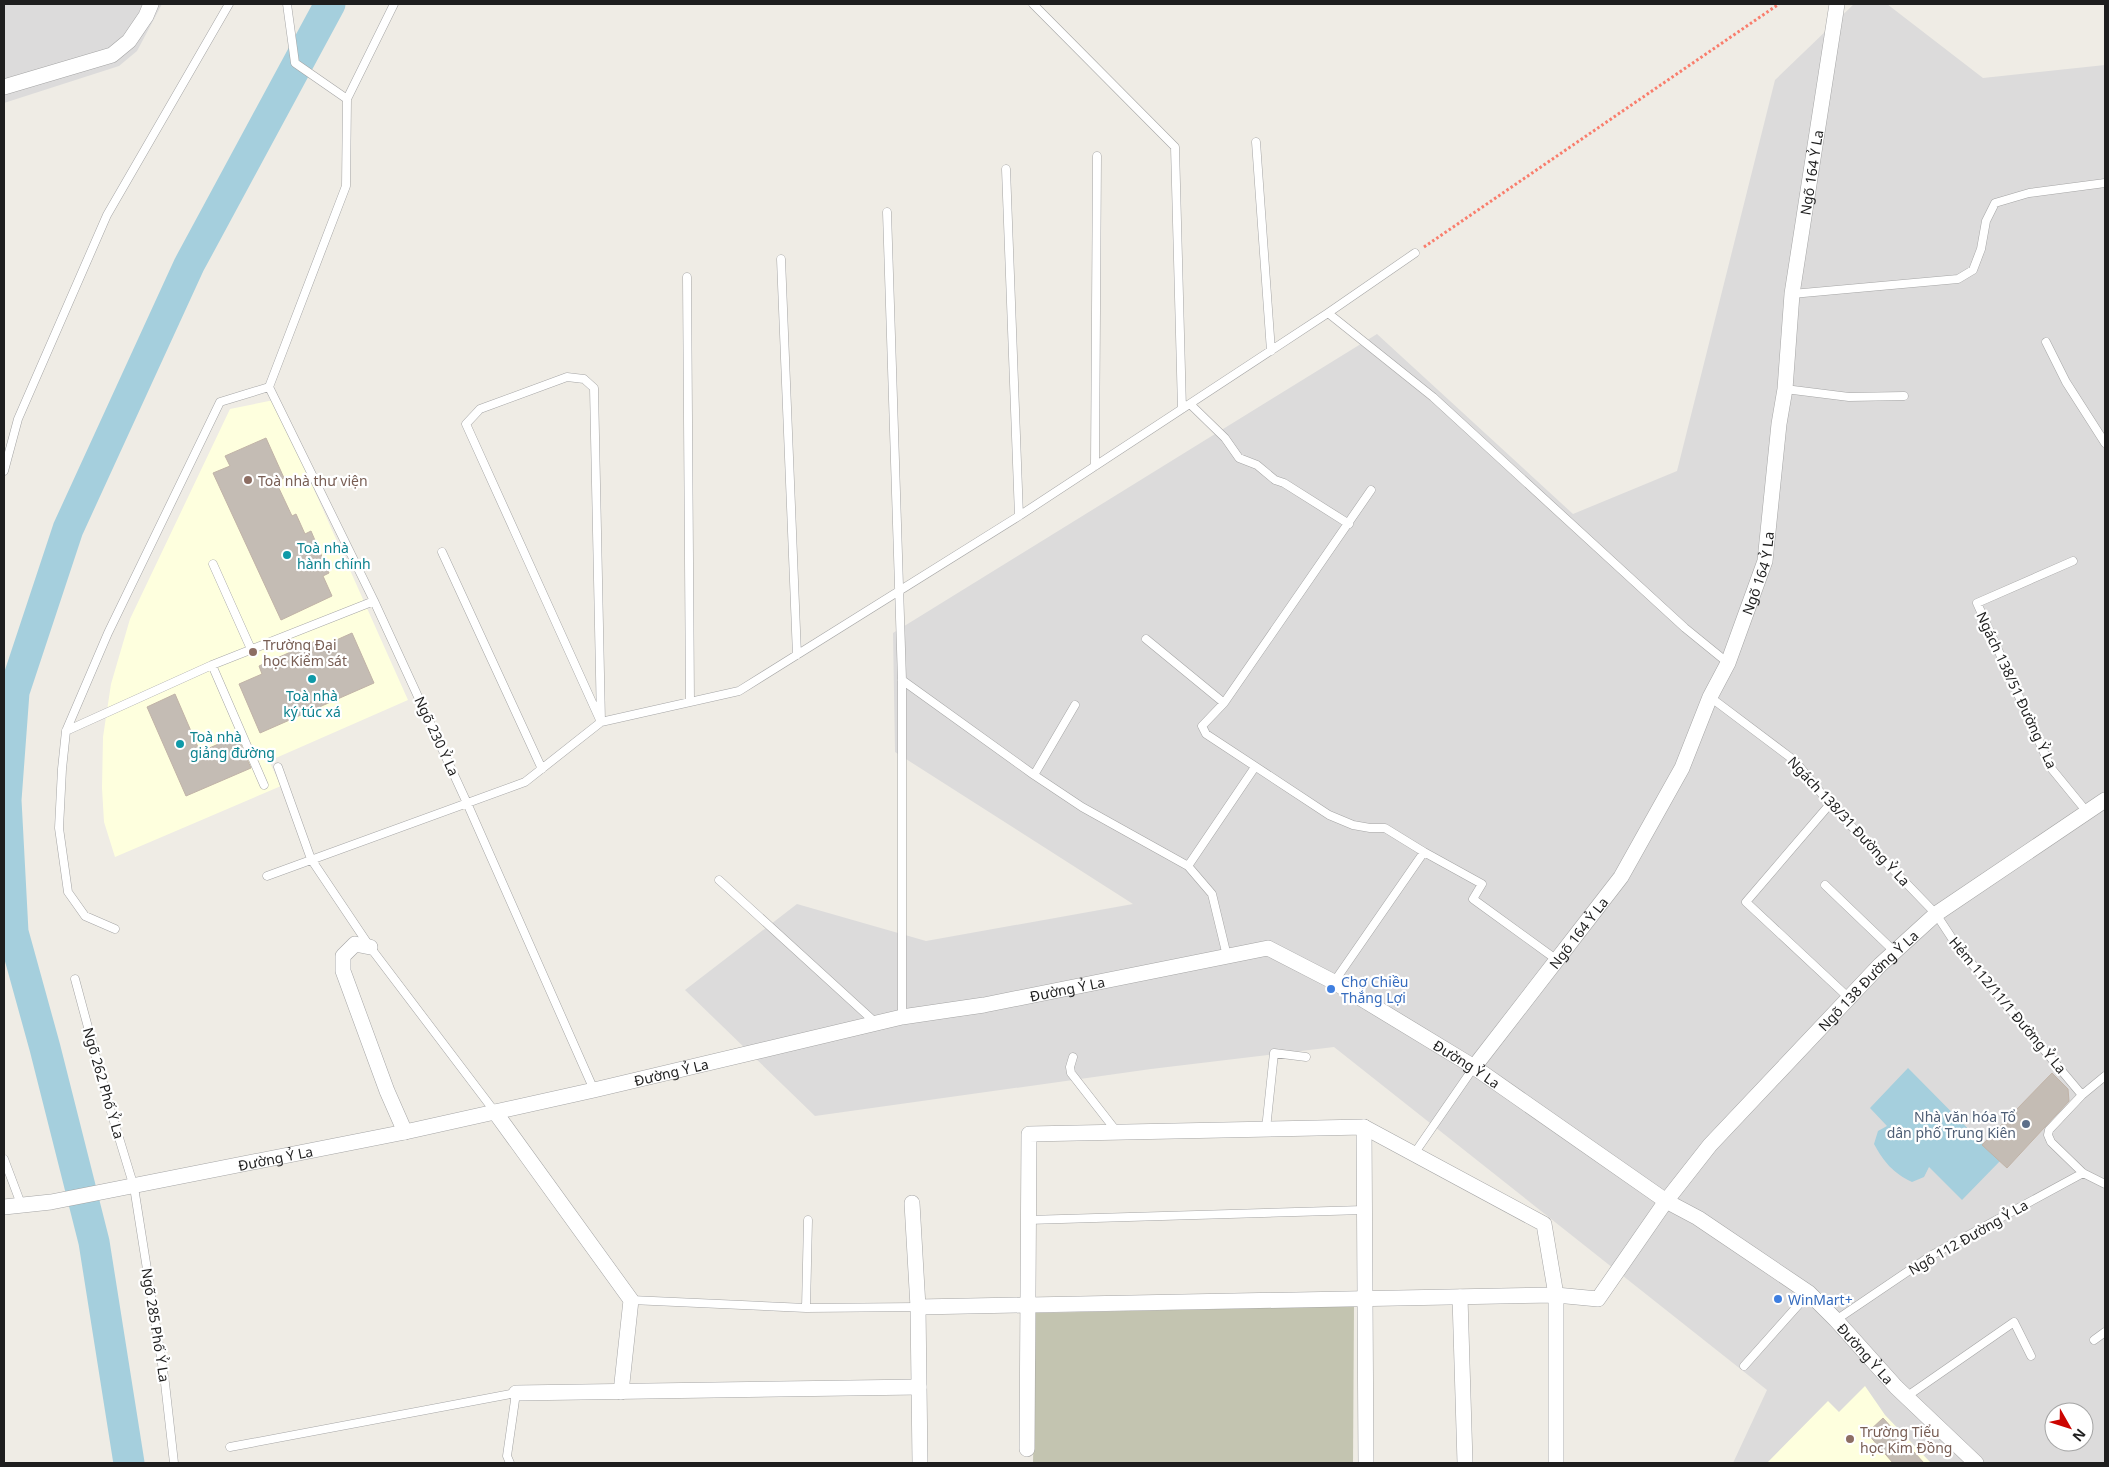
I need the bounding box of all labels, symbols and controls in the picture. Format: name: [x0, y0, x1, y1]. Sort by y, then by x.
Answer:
street label: Ngõ 164 Ỷ La: [1795, 128, 1827, 216]
place label: Toà nhà thư viện: [258, 471, 368, 490]
marker: Toà nhà thư viện: [242, 474, 254, 486]
street label: Ngõ 164 Ỷ La: [1737, 531, 1777, 617]
place label: Toà nhà hành chính: [297, 538, 371, 573]
marker: Toà nhà hành chính: [281, 549, 293, 561]
street label: Ngách 138/51 Đường Ỷ La: [1972, 609, 2062, 771]
place label: Trường Đại học Kiểm sát: [263, 635, 347, 670]
marker: Trường Đại học Kiểm sát: [247, 646, 259, 658]
marker: Toà nhà ký túc xá: [306, 673, 318, 685]
place label: Toà nhà ký túc xá: [283, 686, 341, 721]
street label: Ngõ 230 Ỷ La: [410, 693, 464, 779]
place label: Toà nhà giảng đường: [190, 727, 275, 762]
marker: Toà nhà giảng đường: [174, 738, 186, 750]
street label: Ngách 138/31 Đường Ỷ La: [1784, 752, 1914, 890]
street label: Ngõ 164 Ỷ La: [1544, 893, 1612, 972]
street label: Ngõ 138 Đường Ỷ La: [1813, 926, 1922, 1035]
street label: Hẻm 112/11/1 Đường Ỷ La: [1945, 933, 2071, 1077]
street label: Đường Ỷ La: [1028, 972, 1106, 1005]
place label: Chợ Chiều Thắng Lợi: [1341, 972, 1408, 1007]
marker: Chợ Chiều Thắng Lợi: [1325, 983, 1337, 995]
street label: Ngõ 262 Phố Ỷ La: [79, 1025, 129, 1141]
street label: Đường Ỷ La: [1430, 1035, 1504, 1092]
street label: Đường Ỷ La: [632, 1054, 710, 1090]
place label: Nhà văn hóa Tổ dân phố Trung Kiên: [1887, 1107, 2016, 1142]
marker: Nhà văn hóa Tổ dân phố Trung Kiên: [2020, 1118, 2032, 1130]
street label: Đường Ỷ La: [236, 1141, 315, 1174]
street label: Ngõ 112 Đường Ỷ La: [1905, 1195, 2031, 1279]
street label: Ngõ 285 Phố Ỷ La: [138, 1267, 174, 1383]
place label: WinMart+: [1788, 1290, 1853, 1309]
marker: WinMart+: [1772, 1293, 1784, 1305]
street label: Đường Ỷ La: [1833, 1319, 1898, 1388]
north arrow: [2044, 1402, 2094, 1452]
place label: Trường Tiểu học Kim Đồng: [1860, 1422, 1952, 1457]
text: N: [2069, 1425, 2090, 1446]
marker: Trường Tiểu học Kim Đồng: [1844, 1433, 1856, 1445]

